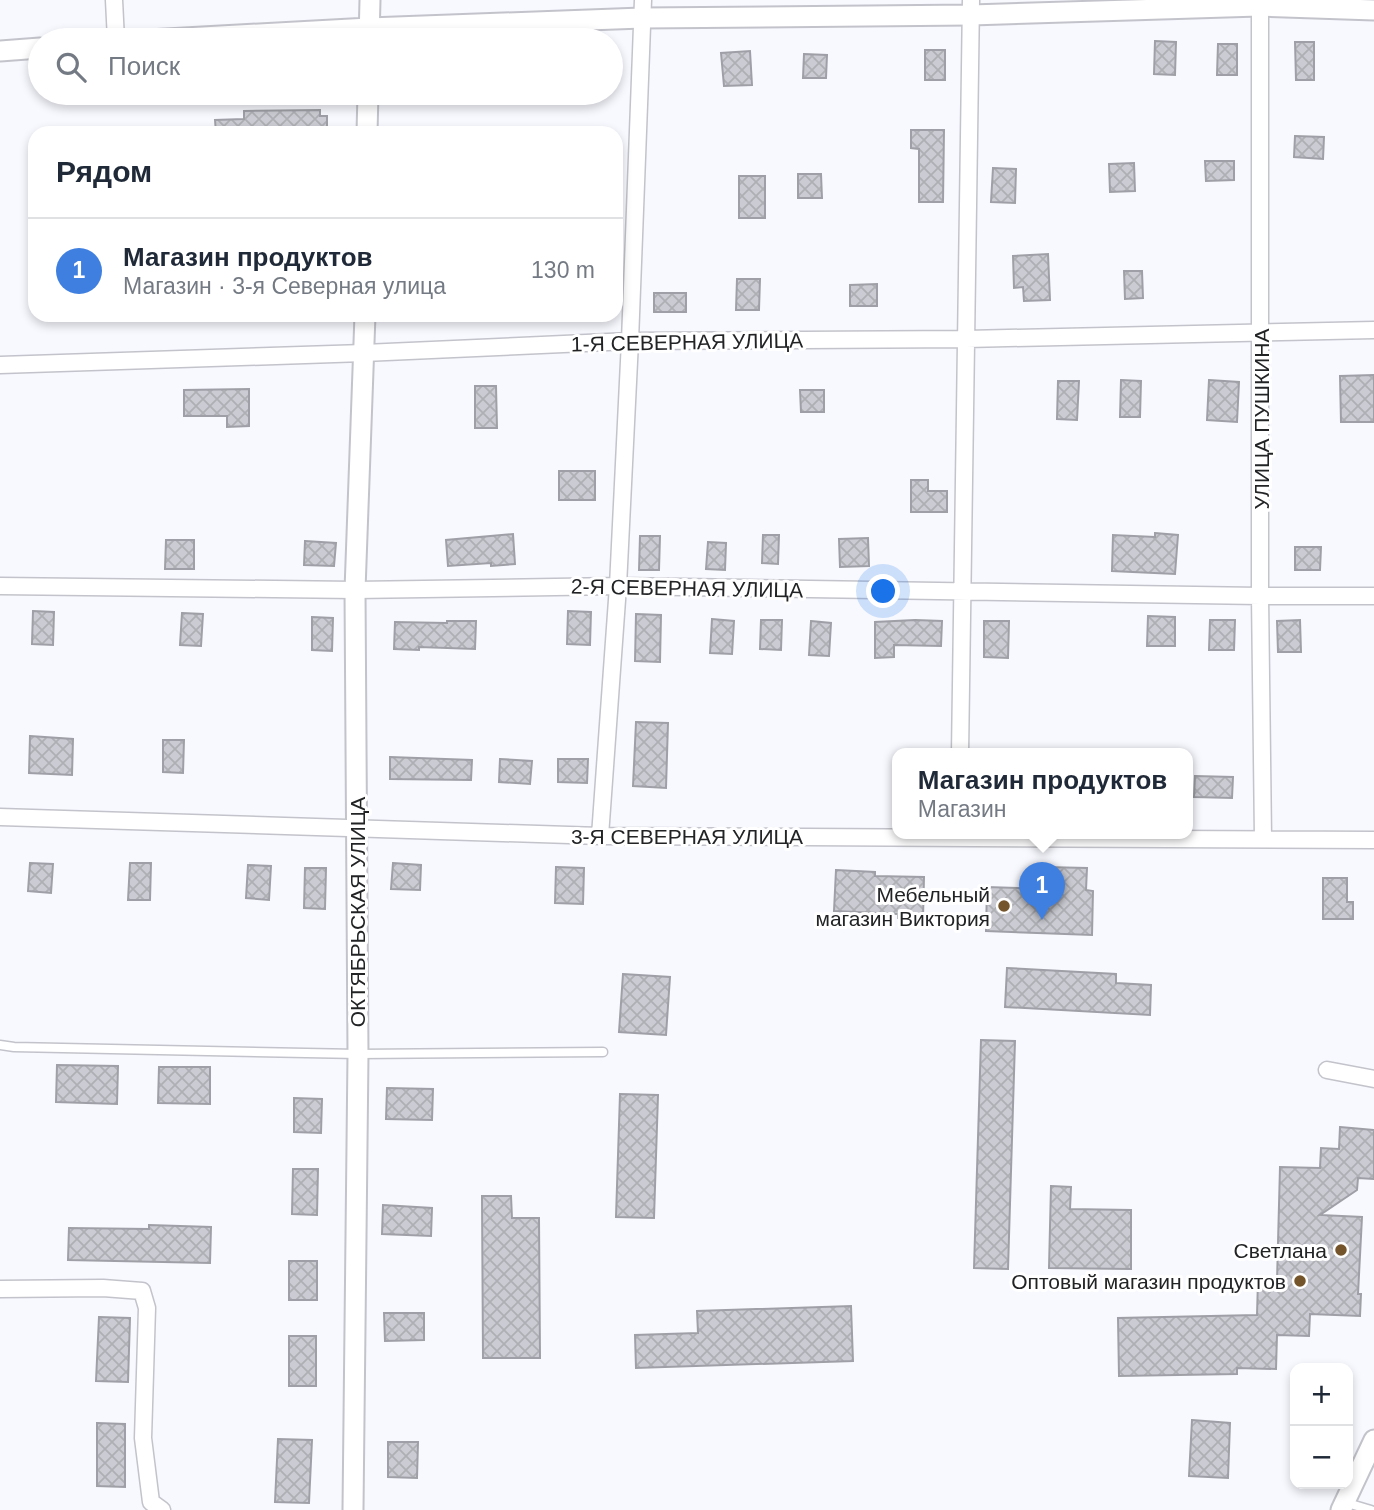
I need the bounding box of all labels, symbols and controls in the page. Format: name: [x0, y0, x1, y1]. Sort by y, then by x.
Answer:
search box: [28, 28, 623, 105]
icon: search: [52, 48, 90, 86]
text: Поиск: [108, 51, 180, 81]
text: Рядом: [56, 155, 152, 188]
text: Магазин продуктов: [123, 242, 373, 272]
text: 1: [73, 257, 85, 283]
text: 130 m: [531, 257, 595, 283]
text: Магазин · 3-я Северная улица: [123, 273, 446, 299]
street label: 1-Я СЕВЕРНАЯ УЛИЦА: [571, 328, 803, 356]
street label: УЛИЦА ПУШКИНА: [1250, 328, 1273, 510]
street label: 2-Я СЕВЕРНАЯ УЛИЦА: [571, 574, 803, 602]
your location: [866, 574, 900, 608]
popup: [892, 748, 1193, 839]
text: Магазин продуктов: [918, 765, 1167, 795]
text: Магазин: [918, 796, 1006, 822]
street label: ОКТЯБРЬСКАЯ УЛИЦА: [346, 797, 369, 1027]
street label: 3-Я СЕВЕРНАЯ УЛИЦА: [571, 825, 803, 848]
pin: 1: [1019, 862, 1065, 920]
place label: Мебельный магазин Виктория: [815, 883, 990, 930]
marker: Мебельный магазин Виктория: [996, 898, 1012, 914]
place label: Светлана: [1234, 1239, 1327, 1262]
marker: Светлана: [1333, 1242, 1349, 1258]
place label: Оптовый магазин продуктов: [1011, 1270, 1286, 1293]
marker: Оптовый магазин продуктов: [1292, 1273, 1308, 1289]
map controls: [1290, 1363, 1353, 1489]
button: +: [1290, 1363, 1353, 1426]
button: −: [1290, 1426, 1353, 1489]

